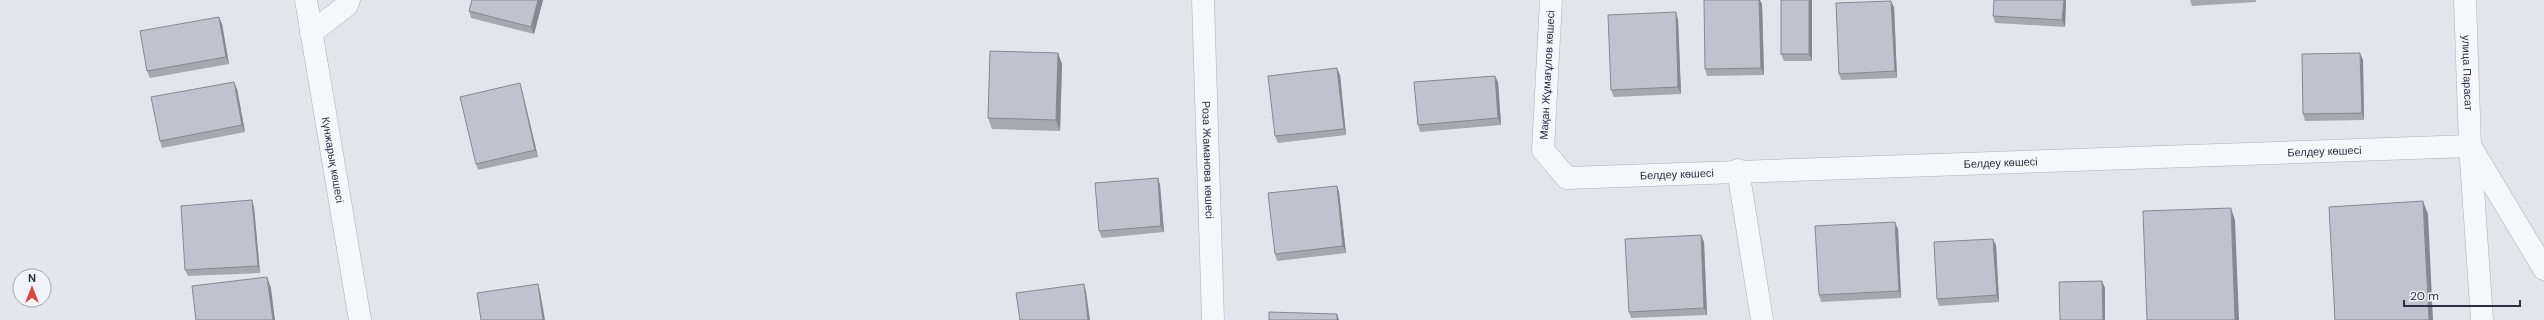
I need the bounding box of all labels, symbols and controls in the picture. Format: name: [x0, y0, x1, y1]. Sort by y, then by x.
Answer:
street label: Мақан Жұмағұлов көшесі: [1537, 10, 1557, 140]
street label: улица Парасат: [2459, 35, 2476, 111]
street label: Роза Жаманова көшесі: [1199, 101, 1217, 219]
street label: Күнжарық көшесі: [319, 116, 347, 204]
street label: Белдеу көшесі: [2287, 143, 2362, 159]
street label: Белдеу көшесі: [1963, 154, 2038, 171]
street label: Белдеу көшесі: [1640, 166, 1714, 182]
north arrow: [12, 268, 52, 308]
text: N: [28, 271, 36, 285]
scale bar: [2404, 282, 2520, 308]
text: 20 m: [2410, 288, 2439, 304]

